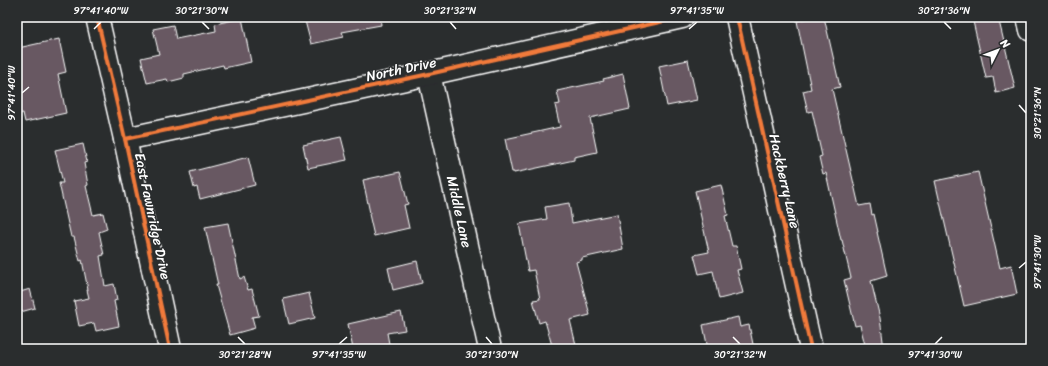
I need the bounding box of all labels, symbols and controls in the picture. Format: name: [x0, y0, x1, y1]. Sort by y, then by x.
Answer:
text: 97°41'40"W: [74, 2, 129, 20]
text: 30°21'30"N: [176, 2, 228, 20]
text: 30°21'32"N: [424, 2, 476, 20]
text: 97°41'35"W: [670, 2, 724, 20]
text: 30°21'36"N: [918, 2, 970, 20]
north arrow: [978, 30, 1018, 70]
text: N: [995, 34, 1015, 53]
street label: North Drive: [364, 50, 439, 89]
text: 97°41'40"W: [3, 65, 21, 120]
text: 30°21'36"N: [1029, 87, 1047, 139]
street label: Hackberry Lane: [761, 131, 808, 231]
street label: East Fawnridge Drive: [127, 150, 178, 282]
street label: Middle Lane: [439, 173, 479, 250]
text: 97°41'30"W: [1029, 235, 1047, 289]
text: 30°21'28"N: [219, 346, 271, 364]
text: 97°41'35"W: [312, 346, 366, 364]
text: 30°21'30"N: [466, 346, 518, 364]
text: 30°21'32"N: [714, 346, 766, 364]
text: 97°41'30"W: [908, 346, 962, 364]

